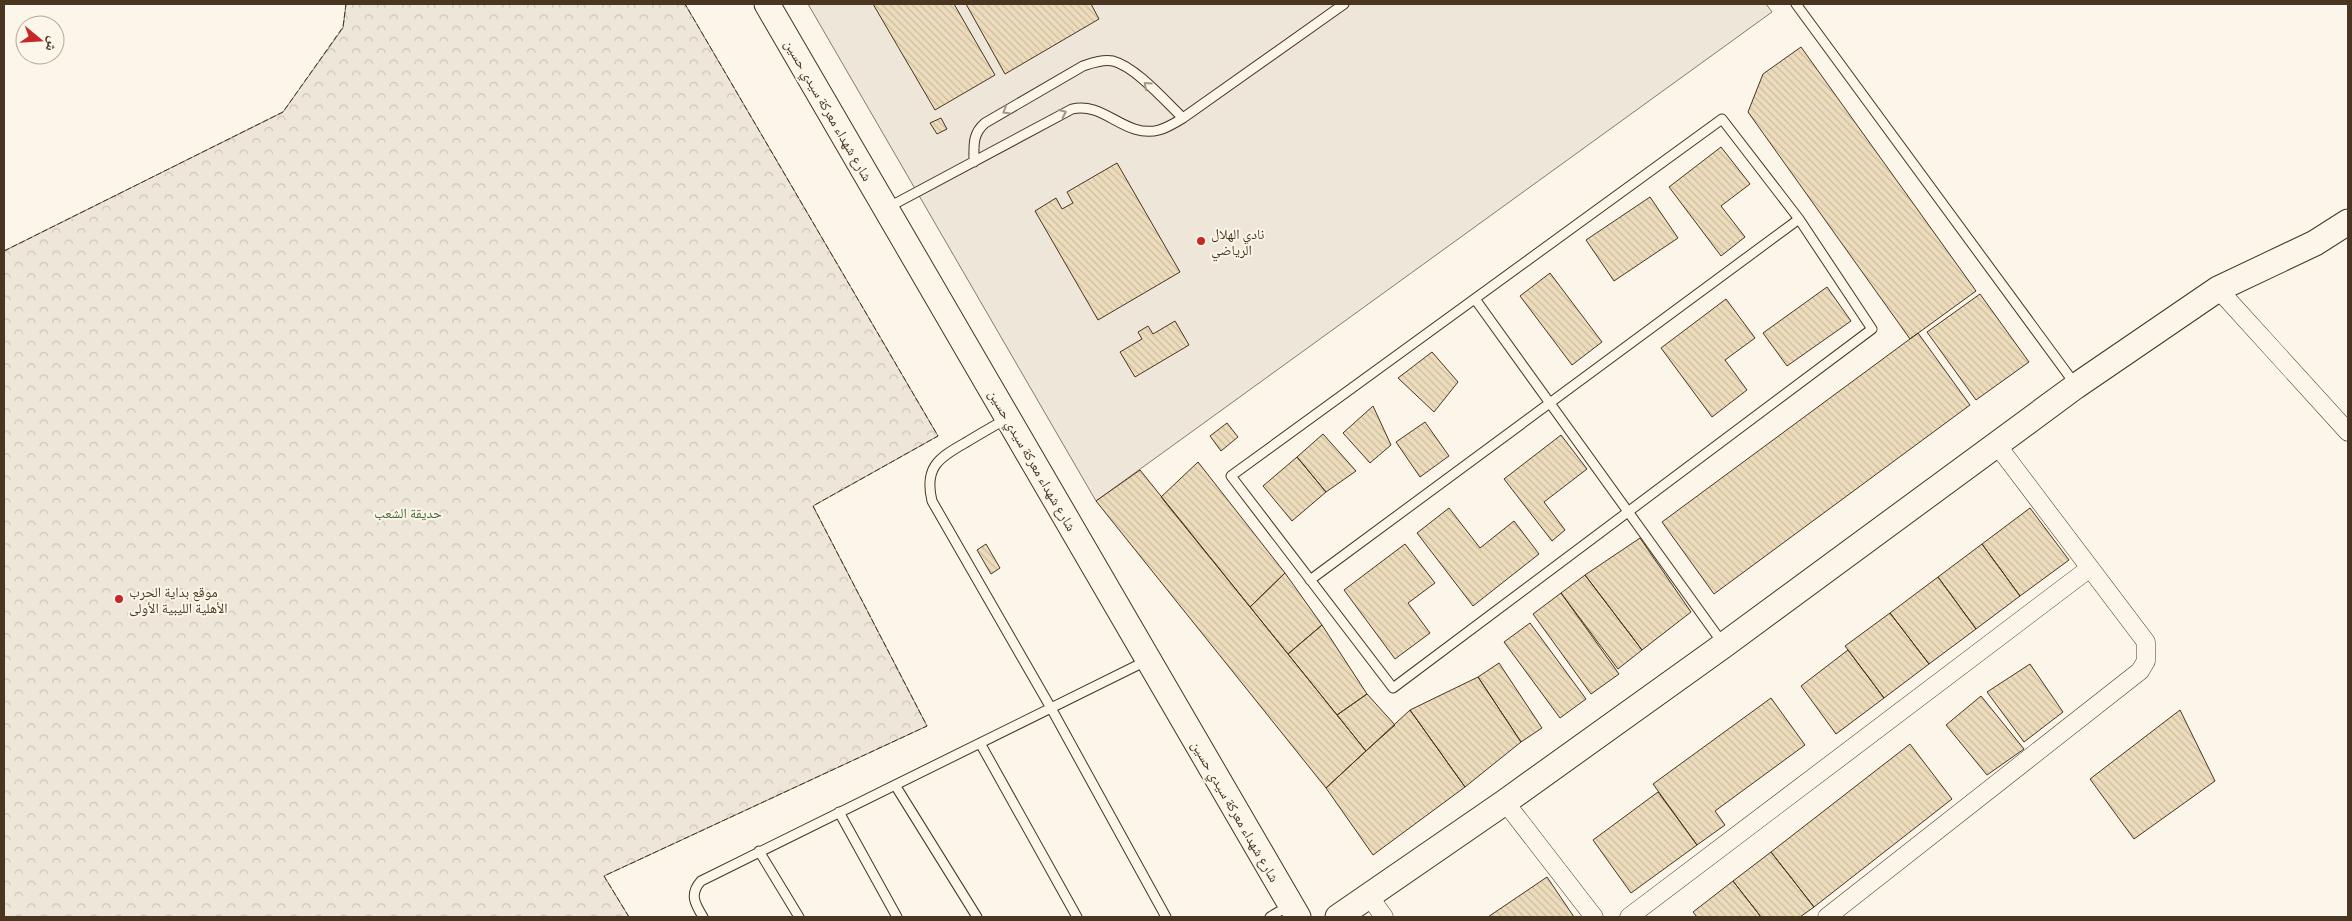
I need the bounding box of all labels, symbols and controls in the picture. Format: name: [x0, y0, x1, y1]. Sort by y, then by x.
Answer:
north arrow: [15, 15, 65, 65]
text: ش: [41, 34, 65, 55]
street label: شارع شهداء معركة سيدي حسين: [778, 35, 878, 186]
one-way arrow: [1144, 82, 1153, 91]
one-way arrow: [1002, 105, 1011, 115]
one-way arrow: [1058, 108, 1067, 119]
place label: نادي الهلال الرياضي: [1211, 223, 1265, 261]
marker: نادي الهلال الرياضي: [1195, 235, 1207, 247]
street label: شارع شهداء معركة سيدي حسين: [982, 385, 1082, 536]
park label: حديقة الشعب: [374, 502, 442, 523]
place label: موقع بداية الحرب الأهلية الليبية الأولى: [129, 581, 228, 618]
marker: موقع بداية الحرب الأهلية الليبية الأولى: [113, 593, 125, 605]
street label: شارع شهداء معركة سيدي حسين: [1185, 736, 1285, 887]

